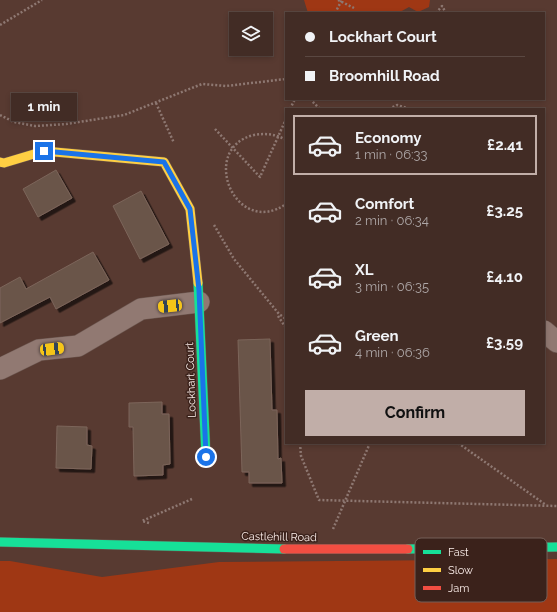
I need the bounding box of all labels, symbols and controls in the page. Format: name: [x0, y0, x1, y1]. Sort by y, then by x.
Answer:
map controls: [229, 12, 273, 56]
button: layers: [229, 12, 273, 56]
text: Lockhart Court: [329, 28, 437, 46]
text: Broomhill Road: [329, 67, 440, 85]
callout: 1 min: [11, 93, 77, 121]
text: 1 min: [28, 99, 60, 114]
icon: car: [307, 127, 343, 163]
text: Economy: [355, 129, 422, 147]
text: £2.41: [487, 136, 523, 154]
route end: [35, 142, 53, 160]
text: 1 min · 06:33: [355, 147, 427, 162]
icon: car: [307, 193, 343, 229]
text: Comfort: [355, 195, 414, 213]
text: £3.25: [486, 202, 523, 220]
text: 2 min · 06:34: [355, 213, 429, 228]
icon: car: [307, 259, 343, 295]
text: XL: [355, 261, 373, 279]
text: £4.10: [486, 268, 523, 286]
text: 3 min · 06:35: [355, 279, 429, 294]
car: [157, 299, 183, 313]
icon: car: [307, 325, 343, 361]
text: Green: [355, 327, 399, 345]
text: £3.59: [486, 334, 523, 352]
car: [39, 342, 65, 356]
street label: Lockhart Court: [183, 342, 199, 418]
text: 4 min · 06:36: [355, 345, 430, 360]
button: Confirm: [305, 390, 525, 436]
route start: [197, 448, 215, 466]
street label: Castlehill Road: [241, 530, 317, 544]
legend: [415, 538, 547, 602]
text: Fast: [448, 546, 469, 559]
text: Slow: [448, 564, 473, 577]
text: Jam: [448, 582, 469, 595]

